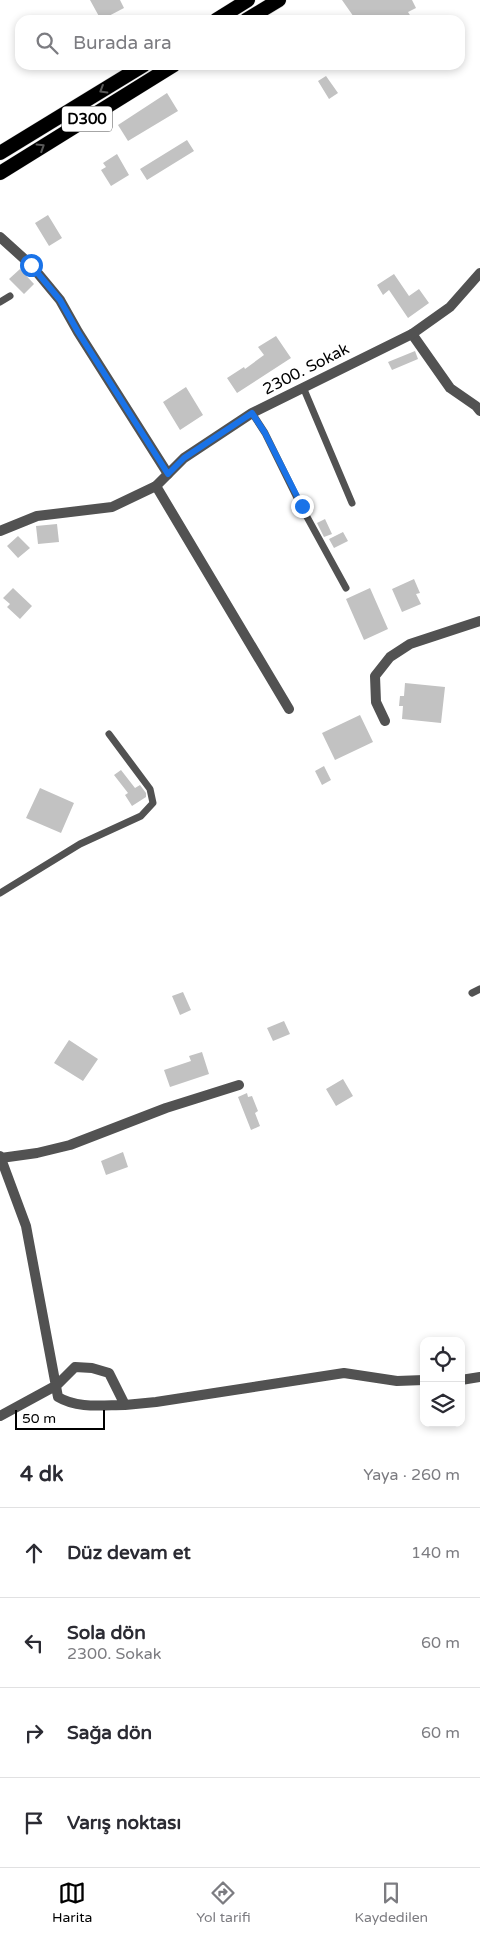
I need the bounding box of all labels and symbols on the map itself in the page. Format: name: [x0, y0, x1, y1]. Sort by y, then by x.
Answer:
one-way arrow: [99, 84, 108, 94]
road number: D300: [62, 106, 112, 132]
one-way arrow: [36, 144, 45, 154]
route start: [20, 254, 43, 277]
street label: 2300. Sokak: [259, 339, 353, 399]
route end: [291, 495, 314, 518]
scale bar: [15, 1407, 105, 1430]

